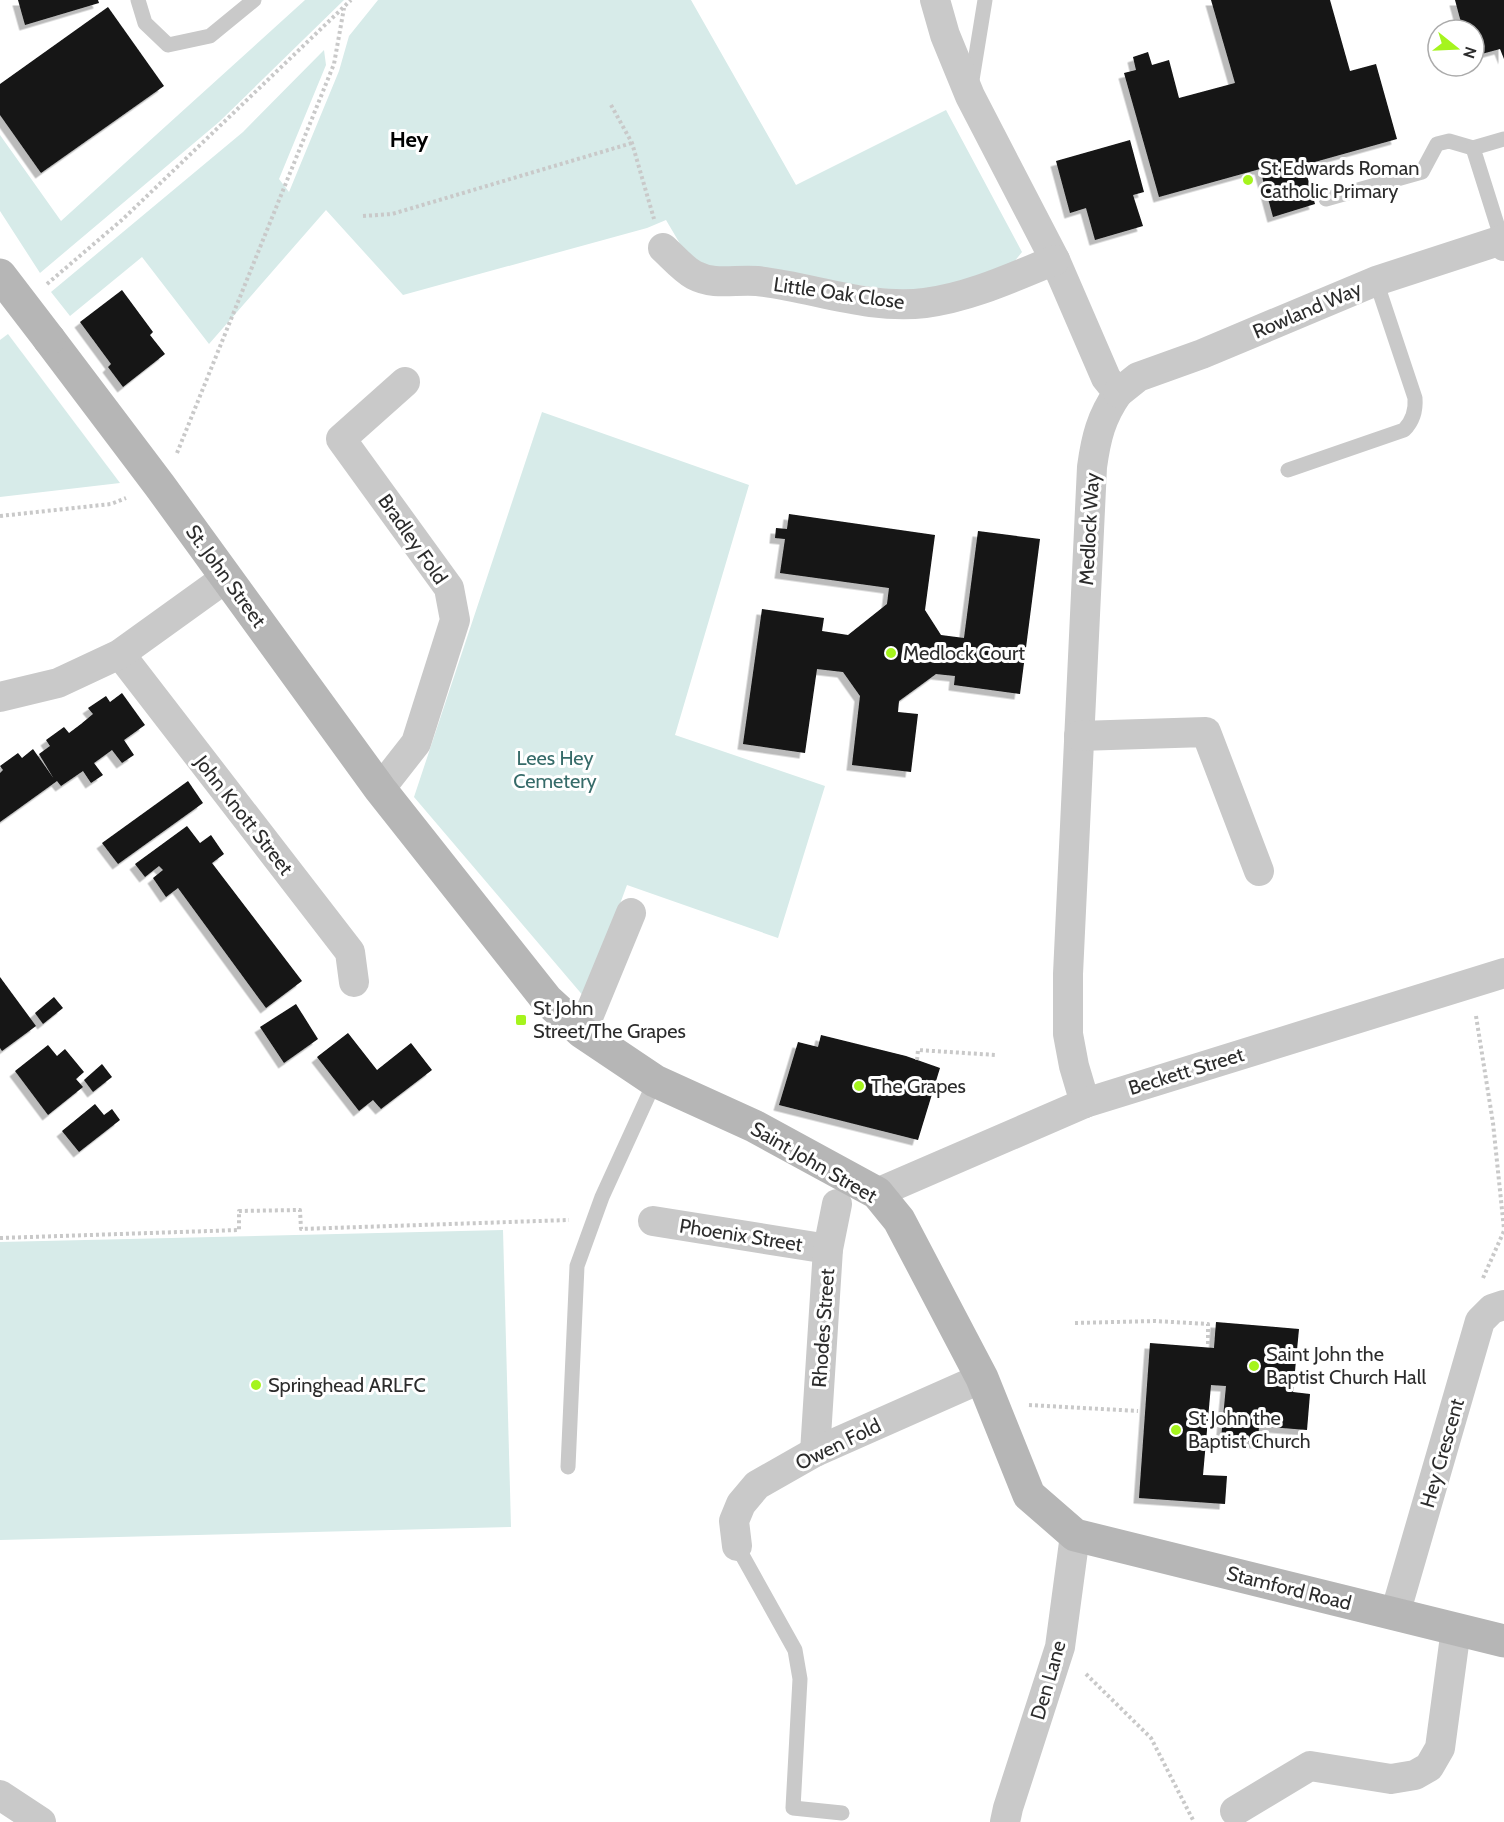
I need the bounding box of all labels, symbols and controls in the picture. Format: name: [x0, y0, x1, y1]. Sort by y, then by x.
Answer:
north arrow: [1426, 18, 1486, 78]
text: N: [1459, 44, 1481, 61]
district label: Hey: [390, 126, 429, 153]
place label: St Edwards Roman Catholic Primary: [1260, 156, 1419, 203]
marker: St Edwards Roman Catholic Primary: [1241, 173, 1255, 187]
street label: Little Oak Close: [772, 272, 906, 314]
street label: Rowland Way: [1249, 276, 1365, 344]
street label: Medlock Way: [1074, 472, 1104, 586]
street label: Bradley Fold: [373, 489, 453, 589]
street label: St. John Street: [181, 520, 271, 632]
place label: Medlock Court: [903, 641, 1025, 665]
marker: Medlock Court: [884, 646, 898, 660]
park label: Lees Hey Cemetery: [513, 746, 597, 793]
street label: John Knott Street: [189, 750, 298, 880]
place label: St John Street/The Grapes: [533, 996, 686, 1043]
marker: St John Street/The Grapes: [514, 1013, 528, 1027]
street label: Beckett Street: [1125, 1042, 1247, 1100]
place label: The Grapes: [871, 1074, 966, 1098]
marker: The Grapes: [852, 1079, 866, 1093]
street label: Saint John Street: [747, 1116, 882, 1208]
street label: Phoenix Street: [678, 1213, 804, 1257]
street label: Rhodes Street: [807, 1267, 839, 1388]
place label: Saint John the Baptist Church Hall: [1266, 1342, 1426, 1389]
marker: Saint John the Baptist Church Hall: [1247, 1359, 1261, 1373]
place label: Springhead ARLFC: [268, 1373, 426, 1397]
marker: Springhead ARLFC: [249, 1378, 263, 1392]
street label: Hey Crescent: [1415, 1395, 1469, 1510]
place label: St John the Baptist Church: [1188, 1406, 1311, 1453]
street label: Owen Fold: [791, 1413, 885, 1475]
marker: St John the Baptist Church: [1169, 1423, 1183, 1437]
street label: Stamford Road: [1224, 1561, 1354, 1615]
street label: Den Lane: [1025, 1638, 1071, 1722]

